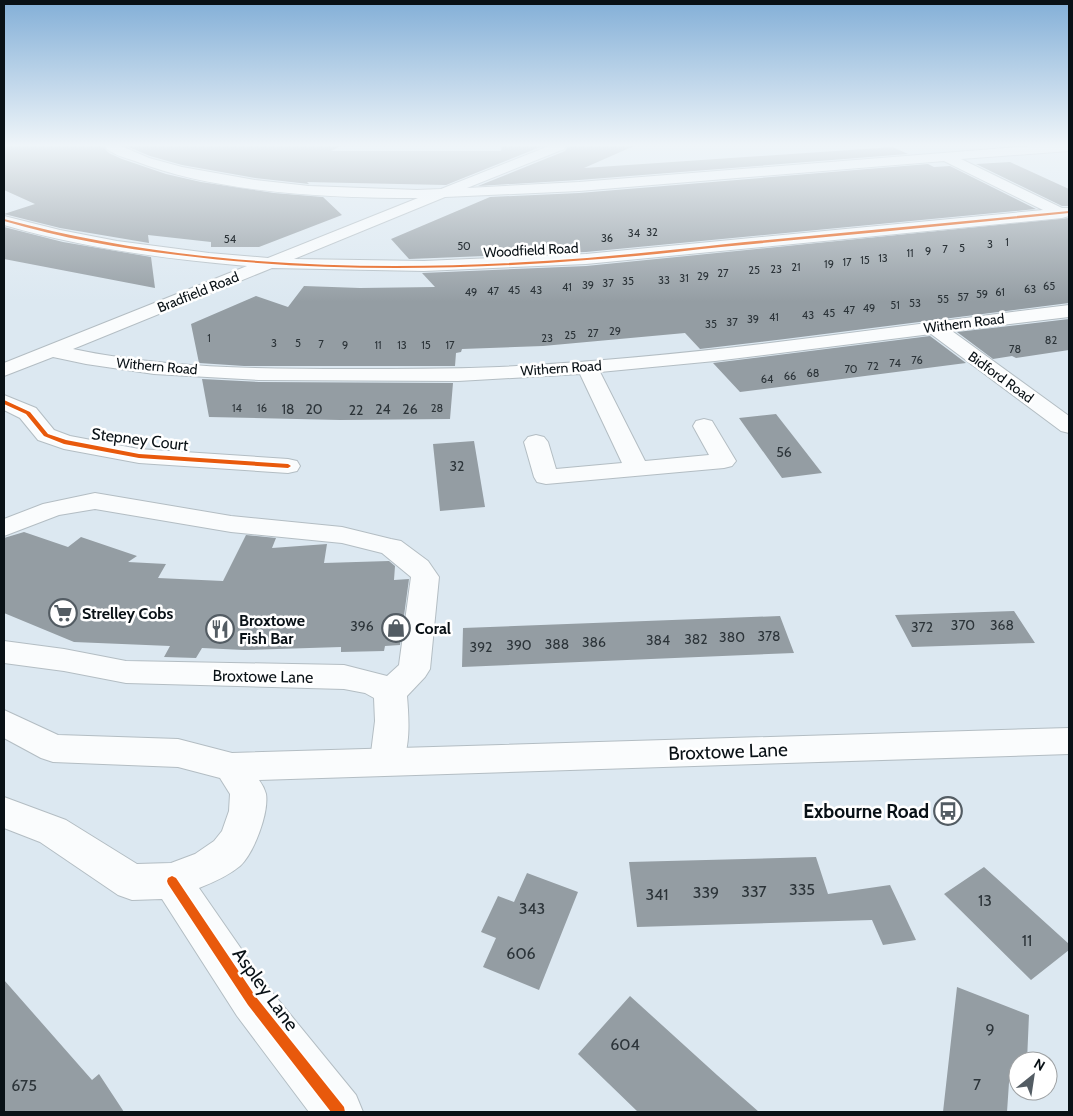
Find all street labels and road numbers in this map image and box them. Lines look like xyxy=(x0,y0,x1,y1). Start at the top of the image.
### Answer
street label: Woodfield Road xyxy=(483,239,579,261)
street label: Bradfield Road xyxy=(155,267,241,317)
street label: Withern Road xyxy=(923,309,1005,337)
street label: Bidford Road xyxy=(965,347,1037,407)
street label: Withern Road xyxy=(116,353,198,379)
street label: Withern Road xyxy=(520,356,602,380)
street label: Stepney Court xyxy=(90,424,190,455)
street label: Broxtowe Lane xyxy=(213,666,313,687)
street label: Broxtowe Lane xyxy=(668,738,788,765)
street label: Aspley Lane xyxy=(228,943,304,1036)

